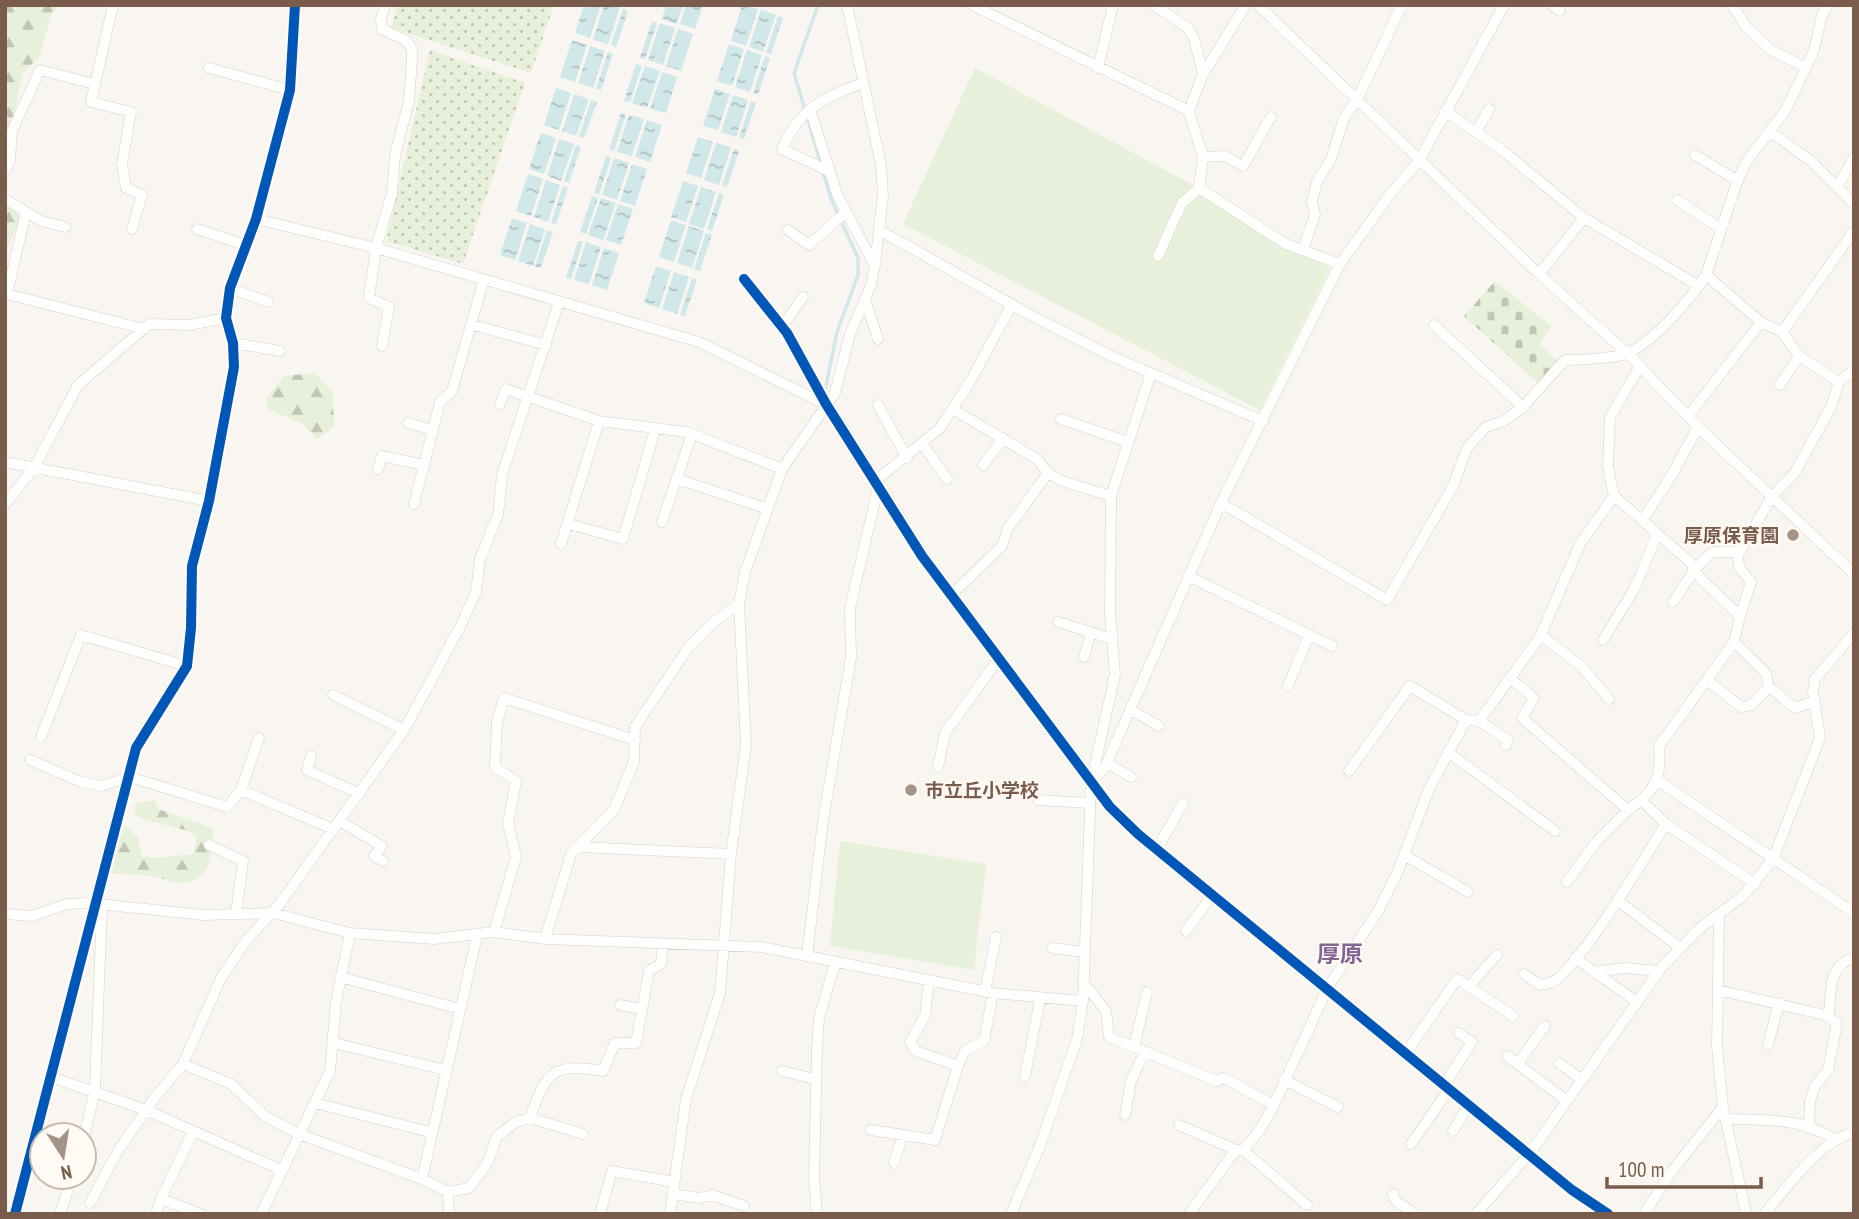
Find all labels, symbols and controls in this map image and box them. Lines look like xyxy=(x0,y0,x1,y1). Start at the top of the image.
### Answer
place label: 厚原保育園 xyxy=(1684,523,1779,547)
marker: 厚原保育園 xyxy=(1785,527,1801,543)
place label: 市立丘小学校 xyxy=(925,778,1039,802)
marker: 市立丘小学校 xyxy=(903,782,919,798)
district label: 厚原 xyxy=(1317,939,1363,968)
north arrow xyxy=(28,1121,98,1191)
scale bar xyxy=(1607,1146,1761,1190)
text: 100 m xyxy=(1618,1156,1664,1183)
text: N xyxy=(59,1160,74,1185)

